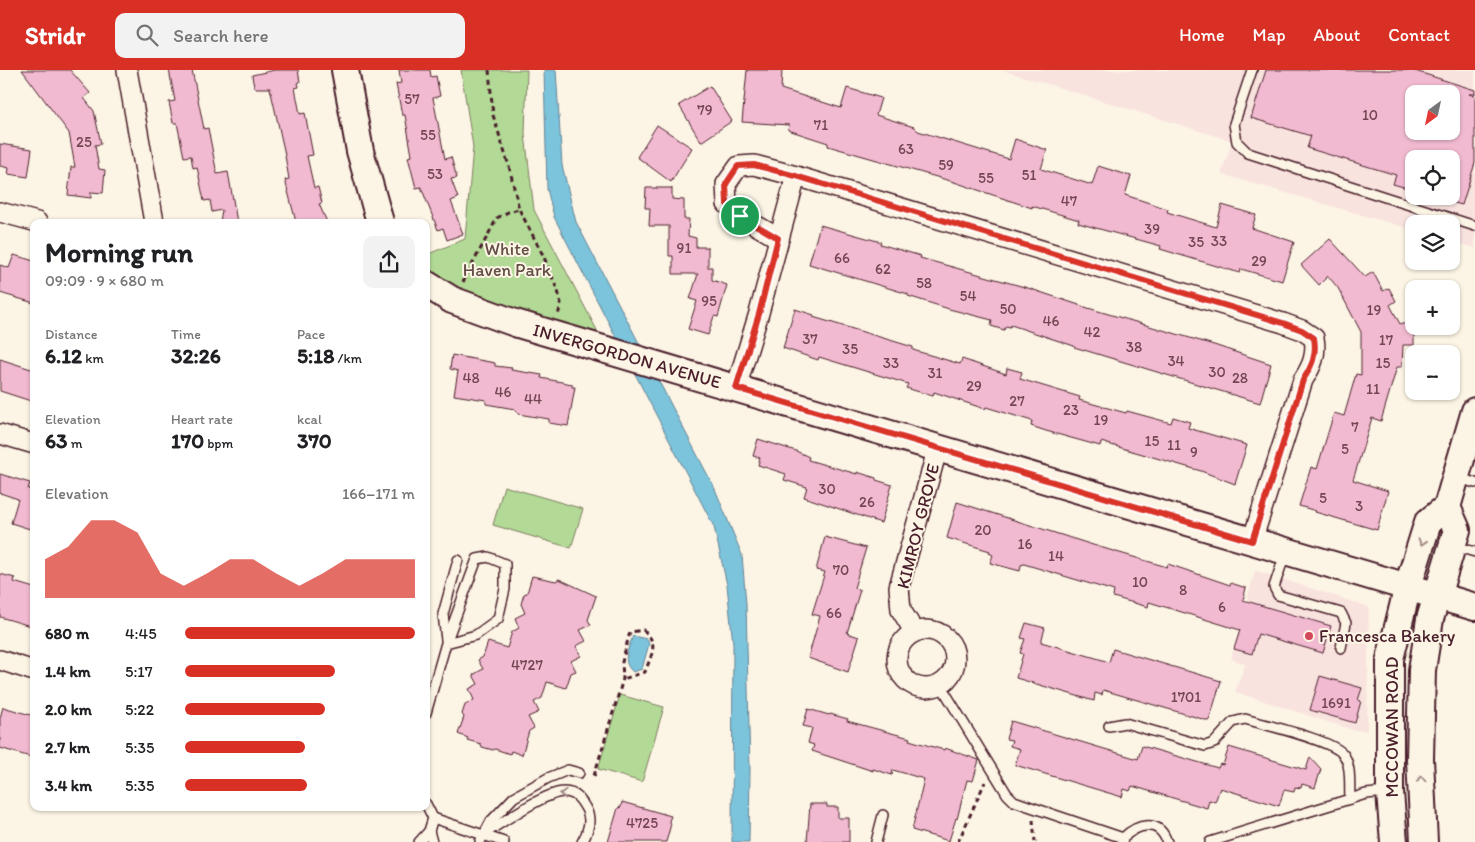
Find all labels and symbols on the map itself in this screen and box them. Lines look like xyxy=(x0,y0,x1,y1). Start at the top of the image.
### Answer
north arrow xyxy=(1405,85,1460,140)
house number: 57 xyxy=(404,90,420,108)
house number: 79 xyxy=(697,101,713,119)
house number: 10 xyxy=(1362,106,1378,124)
house number: 71 xyxy=(814,116,828,134)
house number: 55 xyxy=(420,126,436,144)
house number: 25 xyxy=(76,133,92,151)
house number: 63 xyxy=(898,140,914,158)
house number: 59 xyxy=(938,156,954,174)
house number: 53 xyxy=(427,165,443,183)
house number: 51 xyxy=(1022,166,1036,184)
house number: 55 xyxy=(978,169,994,187)
house number: 47 xyxy=(1061,192,1078,210)
pin xyxy=(719,195,761,237)
house number: 39 xyxy=(1144,220,1160,238)
house number: 33 xyxy=(1211,232,1227,250)
house number: 35 xyxy=(1188,233,1204,251)
park label: White Haven Park xyxy=(463,238,552,281)
house number: 91 xyxy=(677,239,691,257)
house number: 66 xyxy=(834,249,850,267)
house number: 29 xyxy=(1251,252,1267,270)
house number: 62 xyxy=(875,260,891,278)
house number: 58 xyxy=(916,274,932,292)
house number: 54 xyxy=(960,287,976,305)
house number: 95 xyxy=(701,292,717,310)
house number: 50 xyxy=(999,300,1017,318)
house number: 19 xyxy=(1367,301,1382,319)
house number: 46 xyxy=(1043,312,1060,330)
street label: INVERGORDON AVENUE xyxy=(530,319,724,393)
house number: 42 xyxy=(1084,323,1101,341)
house number: 37 xyxy=(802,330,818,348)
house number: 17 xyxy=(1379,331,1394,349)
house number: 38 xyxy=(1126,338,1142,356)
house number: 35 xyxy=(842,340,858,358)
house number: 34 xyxy=(1167,352,1185,370)
house number: 33 xyxy=(883,354,899,372)
house number: 15 xyxy=(1376,354,1391,372)
house number: 30 xyxy=(1208,363,1226,381)
house number: 31 xyxy=(927,364,943,382)
house number: 48 xyxy=(462,369,480,387)
house number: 28 xyxy=(1232,369,1248,387)
house number: 29 xyxy=(966,377,982,395)
house number: 11 xyxy=(1366,380,1380,398)
house number: 46 xyxy=(495,383,512,401)
house number: 44 xyxy=(524,390,542,408)
house number: 27 xyxy=(1009,392,1025,410)
house number: 23 xyxy=(1063,401,1079,419)
house number: 19 xyxy=(1094,411,1109,429)
house number: 7 xyxy=(1351,418,1359,436)
house number: 15 xyxy=(1145,432,1160,450)
house number: 11 xyxy=(1167,436,1181,454)
house number: 5 xyxy=(1341,440,1349,458)
house number: 9 xyxy=(1190,443,1198,461)
street label: KIMROY GROVE xyxy=(892,461,944,591)
house number: 30 xyxy=(818,480,836,498)
house number: 5 xyxy=(1319,489,1327,507)
house number: 26 xyxy=(859,493,875,511)
house number: 3 xyxy=(1355,497,1363,515)
house number: 20 xyxy=(974,521,992,539)
house number: 16 xyxy=(1018,535,1033,553)
one-way arrow xyxy=(1417,538,1427,546)
house number: 14 xyxy=(1048,547,1064,565)
house number: 70 xyxy=(833,561,849,579)
house number: 10 xyxy=(1132,573,1148,591)
house number: 8 xyxy=(1179,581,1187,599)
house number: 6 xyxy=(1218,598,1226,616)
house number: 66 xyxy=(826,604,842,622)
place label: Francesca Bakery xyxy=(1319,625,1456,647)
marker: Francesca Bakery xyxy=(1303,630,1315,642)
house number: 4727 xyxy=(511,656,543,674)
street label: MCCOWAN ROAD xyxy=(1381,657,1403,797)
house number: 1701 xyxy=(1171,688,1201,706)
house number: 1691 xyxy=(1321,694,1351,712)
one-way arrow xyxy=(1415,775,1426,783)
one-way arrow xyxy=(559,788,567,799)
house number: 4725 xyxy=(626,814,658,832)

